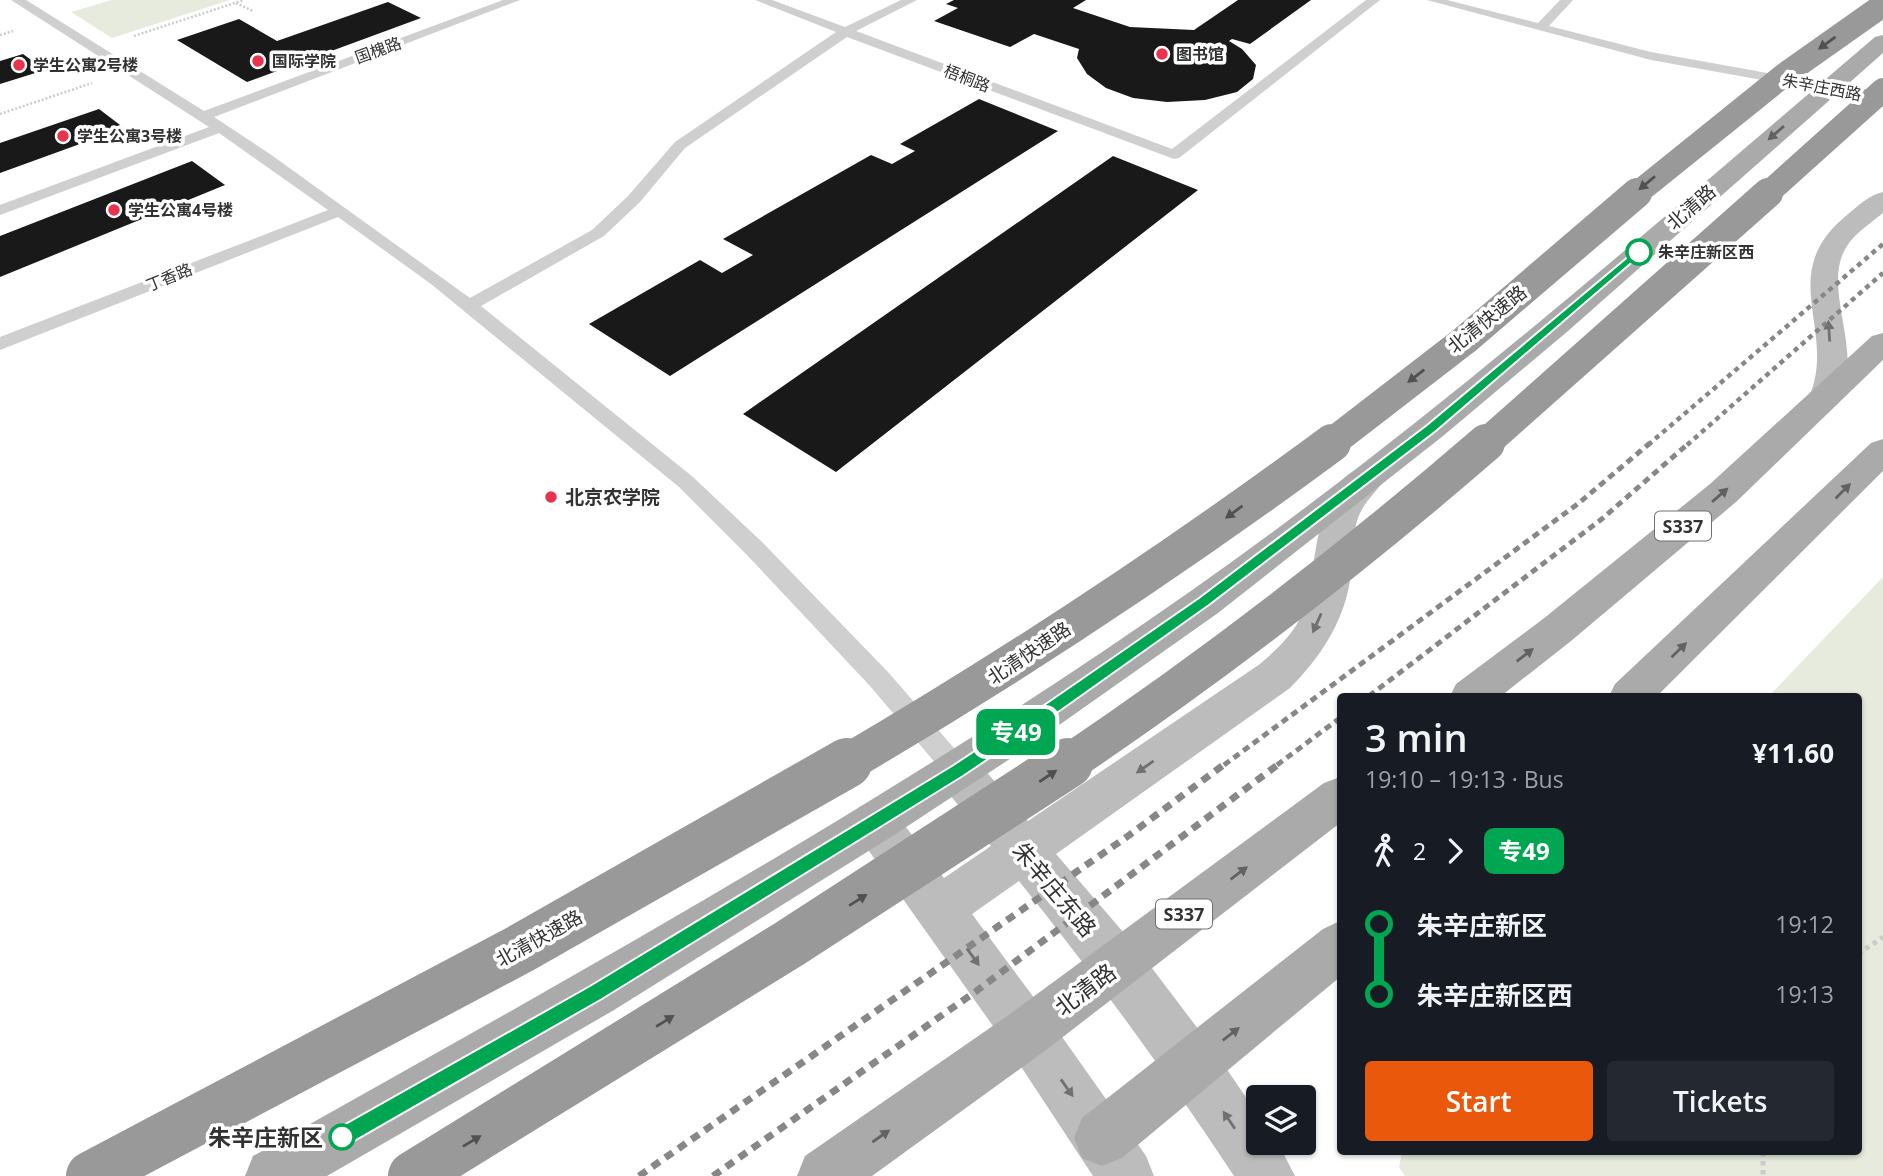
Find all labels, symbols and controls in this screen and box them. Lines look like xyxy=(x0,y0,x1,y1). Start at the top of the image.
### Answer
street label: 国槐路 xyxy=(352,31,404,69)
one-way arrow xyxy=(1818,36,1836,50)
place label: 图书馆 xyxy=(1176,43,1224,65)
marker: 图书馆 xyxy=(1154,46,1170,62)
place label: 国际学院 xyxy=(272,50,336,72)
marker: 国际学院 xyxy=(250,53,266,69)
place label: 学生公寓2号楼 xyxy=(33,54,138,76)
marker: 学生公寓2号楼 xyxy=(11,57,27,73)
street label: 梧桐路 xyxy=(941,59,993,97)
street label: 朱辛庄西路 xyxy=(1781,69,1863,105)
place label: 学生公寓3号楼 xyxy=(77,125,182,147)
one-way arrow xyxy=(1768,125,1785,140)
marker: 学生公寓3号楼 xyxy=(55,128,71,144)
one-way arrow xyxy=(1639,175,1656,190)
street label: 北清路 xyxy=(1661,178,1721,236)
place label: 学生公寓4号楼 xyxy=(128,199,233,221)
marker: 学生公寓4号楼 xyxy=(106,202,122,218)
marker: 朱辛庄新区西 xyxy=(1626,239,1652,265)
place label: 朱辛庄新区西 xyxy=(1658,241,1754,263)
street label: 丁香路 xyxy=(143,258,195,296)
street label: 北清快速路 xyxy=(1442,279,1532,359)
one-way arrow xyxy=(1823,320,1834,342)
one-way arrow xyxy=(1408,368,1426,383)
one-way arrow xyxy=(1834,483,1851,500)
place label: 北京农学院 xyxy=(565,484,660,510)
one-way arrow xyxy=(1711,487,1729,503)
marker: 北京农学院 xyxy=(543,489,559,505)
one-way arrow xyxy=(1226,505,1244,520)
road number: S337 xyxy=(1655,512,1711,540)
one-way arrow xyxy=(1311,613,1323,633)
street label: 北清快速路 xyxy=(982,616,1076,690)
one-way arrow xyxy=(1670,642,1687,658)
one-way arrow xyxy=(1516,648,1534,662)
line badge: 专49 xyxy=(976,709,1056,755)
text: 3 min xyxy=(1365,711,1468,763)
text: 专49 xyxy=(990,715,1042,748)
text: ¥11.60 xyxy=(1752,735,1834,771)
one-way arrow xyxy=(1136,760,1154,774)
text: 19:10 – 19:13 · Bus xyxy=(1365,763,1564,795)
one-way arrow xyxy=(1039,769,1057,783)
icon: walk xyxy=(1365,832,1403,870)
icon: forward xyxy=(1436,832,1474,870)
text: 专49 xyxy=(1498,834,1550,867)
street label: 朱辛庄东路 xyxy=(1006,835,1104,943)
text: 2 xyxy=(1413,835,1426,867)
one-way arrow xyxy=(1230,866,1248,880)
one-way arrow xyxy=(848,894,867,907)
road number: S337 xyxy=(1156,900,1212,929)
street label: 北清快速路 xyxy=(491,904,587,972)
text: 朱辛庄新区 xyxy=(1417,907,1547,943)
text: 19:12 xyxy=(1775,908,1834,940)
one-way arrow xyxy=(966,948,980,966)
street label: 北清路 xyxy=(1048,955,1122,1023)
text: 朱辛庄新区西 xyxy=(1417,977,1573,1013)
text: 19:13 xyxy=(1775,978,1834,1010)
one-way arrow xyxy=(656,1015,675,1028)
one-way arrow xyxy=(1222,1026,1240,1041)
button: Start xyxy=(1365,1061,1593,1141)
button: Tickets xyxy=(1607,1061,1834,1141)
one-way arrow xyxy=(1060,1079,1074,1097)
map controls xyxy=(1246,1085,1316,1155)
button: layers xyxy=(1246,1085,1316,1155)
one-way arrow xyxy=(1223,1110,1236,1129)
place label: 朱辛庄新区 xyxy=(208,1121,323,1153)
marker: 朱辛庄新区 xyxy=(329,1124,355,1150)
one-way arrow xyxy=(872,1130,890,1144)
one-way arrow xyxy=(462,1135,481,1147)

